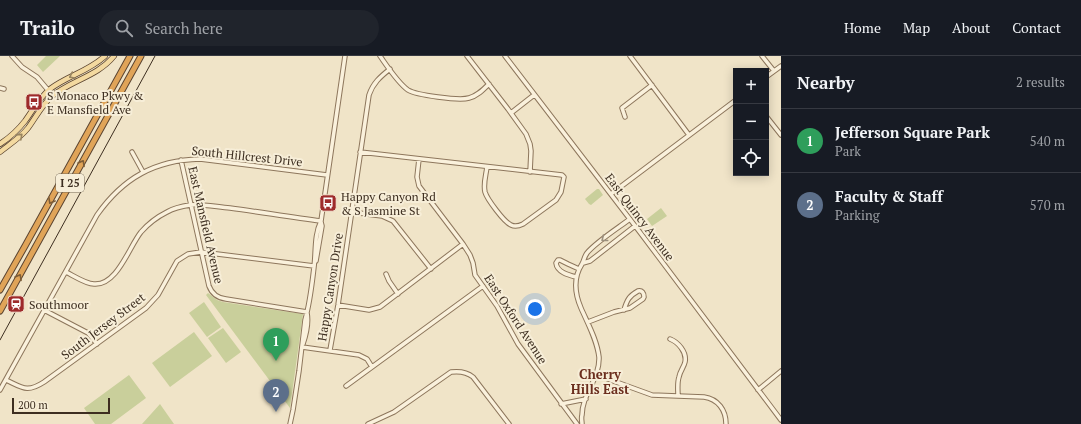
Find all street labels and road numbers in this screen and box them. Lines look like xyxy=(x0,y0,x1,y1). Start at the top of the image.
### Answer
street label: South Hillcrest Drive xyxy=(191,143,303,169)
street label: East Mansfield Avenue xyxy=(185,165,227,285)
street label: East Quincy Avenue xyxy=(602,170,678,264)
road number: I 25 xyxy=(56,174,84,192)
street label: Happy Canyon Drive xyxy=(314,232,346,342)
street label: East Oxford Avenue xyxy=(481,271,551,367)
street label: South Jersey Street xyxy=(58,289,148,362)

